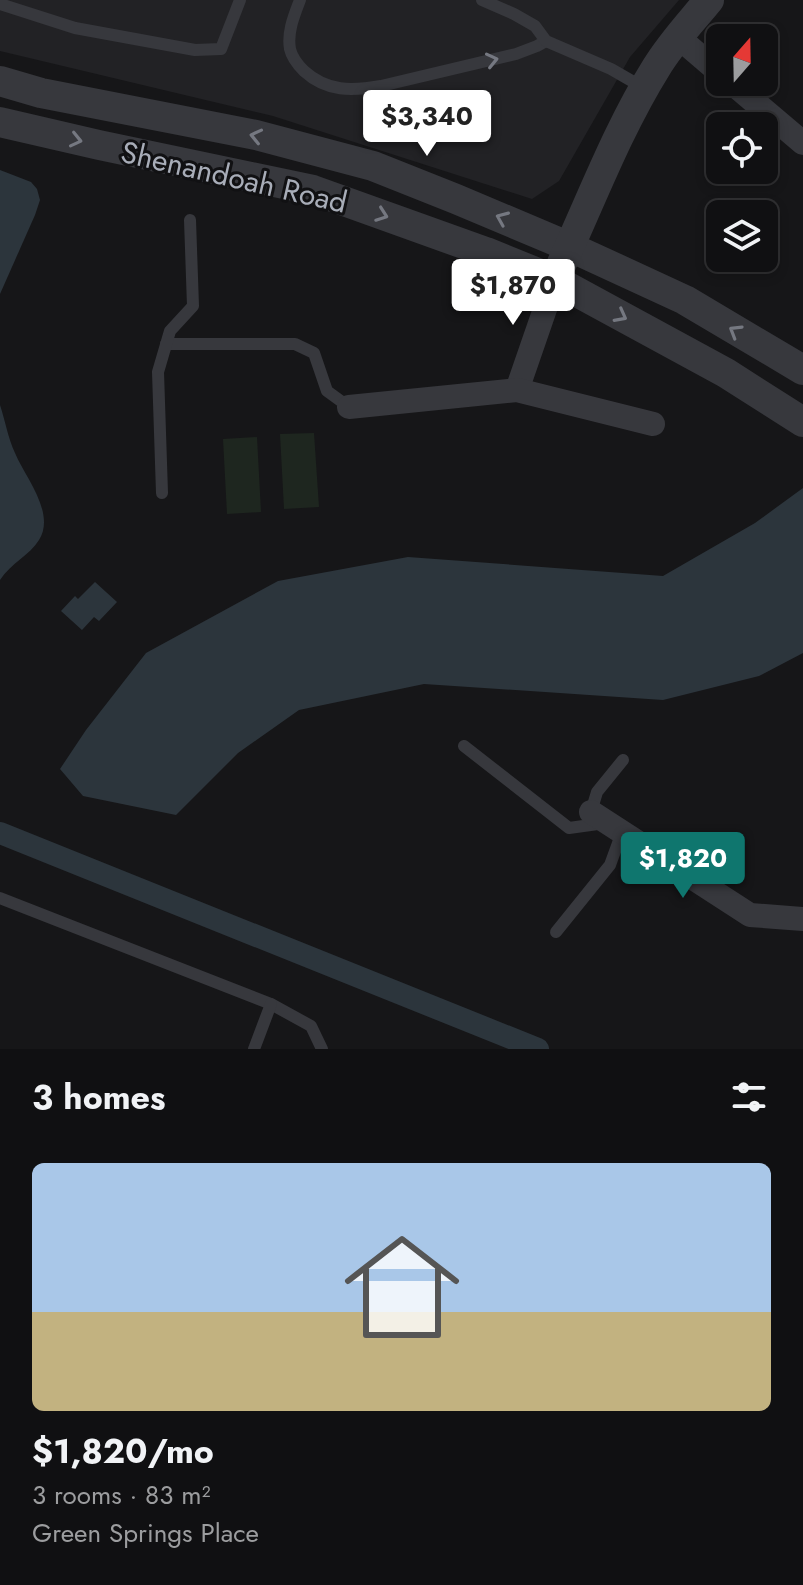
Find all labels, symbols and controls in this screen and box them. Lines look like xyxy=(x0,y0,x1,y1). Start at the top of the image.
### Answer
north arrow xyxy=(706,24,778,96)
map controls xyxy=(706,24,778,272)
one-way arrow xyxy=(485,52,499,69)
pin: $3,340 xyxy=(362,90,492,158)
text: $3,340 xyxy=(381,97,473,135)
button: locate xyxy=(706,112,778,184)
one-way arrow xyxy=(249,128,263,145)
street label: Shenandoah Road xyxy=(117,130,351,224)
one-way arrow xyxy=(68,131,82,148)
button: layers xyxy=(706,200,778,272)
one-way arrow xyxy=(374,205,388,222)
one-way arrow xyxy=(496,211,510,227)
pin: $1,870 xyxy=(448,259,578,327)
text: $1,870 xyxy=(470,266,556,304)
one-way arrow xyxy=(613,306,627,322)
one-way arrow xyxy=(729,325,744,340)
pin: $1,820 xyxy=(618,832,748,900)
text: $1,820 xyxy=(639,839,727,877)
text: 3 homes xyxy=(32,1073,166,1122)
icon: filters xyxy=(727,1075,771,1119)
icon: home xyxy=(330,1215,474,1359)
text: $1,820/mo xyxy=(32,1427,214,1476)
text: 3 rooms · 83 m² xyxy=(32,1476,211,1514)
text: Green Springs Place xyxy=(32,1514,259,1552)

